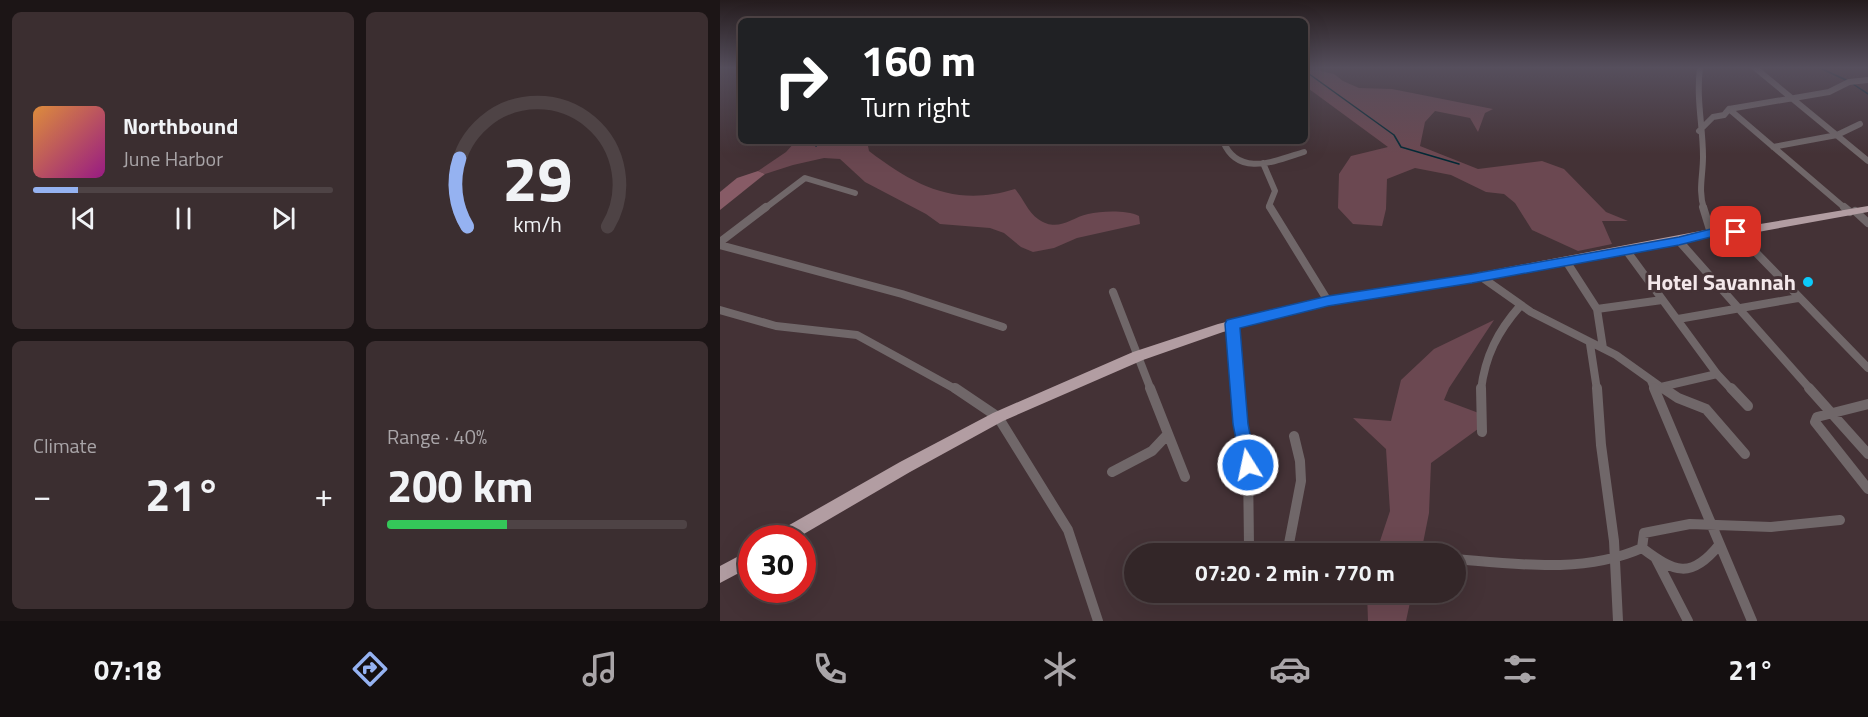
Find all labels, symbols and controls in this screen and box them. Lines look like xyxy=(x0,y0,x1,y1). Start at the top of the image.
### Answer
text: 160 m xyxy=(861,28,976,92)
icon: right xyxy=(762,42,840,120)
text: Turn right xyxy=(861,86,970,127)
text: Northbound xyxy=(123,109,238,143)
text: 29 xyxy=(502,131,572,226)
text: June Harbor xyxy=(123,143,223,174)
icon: previous xyxy=(67,202,100,235)
icon: pause xyxy=(167,202,200,235)
icon: next xyxy=(267,202,300,235)
pin xyxy=(1710,206,1761,257)
text: km/h xyxy=(513,209,561,241)
icon: arrive xyxy=(1719,215,1752,248)
place label: Hotel Savannah xyxy=(1647,265,1796,299)
marker: Hotel Savannah xyxy=(1801,275,1815,289)
text: Range · 40% xyxy=(387,421,487,452)
text: Climate xyxy=(33,430,97,461)
position arrow xyxy=(1216,433,1280,497)
text: 200 km xyxy=(387,451,533,519)
text: 21° xyxy=(145,460,221,528)
text: − xyxy=(33,470,51,520)
text: + xyxy=(315,470,333,520)
speed limit sign: 30 xyxy=(738,525,816,603)
text: 07:20 · 2 min · 770 m xyxy=(1195,556,1395,590)
icon: directions xyxy=(349,648,391,690)
icon: music xyxy=(579,648,621,690)
icon: phone xyxy=(809,648,851,690)
icon: climate xyxy=(1039,648,1081,690)
icon: car xyxy=(1269,648,1311,690)
icon: filters xyxy=(1499,648,1541,690)
text: 07:18 xyxy=(94,649,161,690)
text: 21° xyxy=(1729,649,1774,690)

